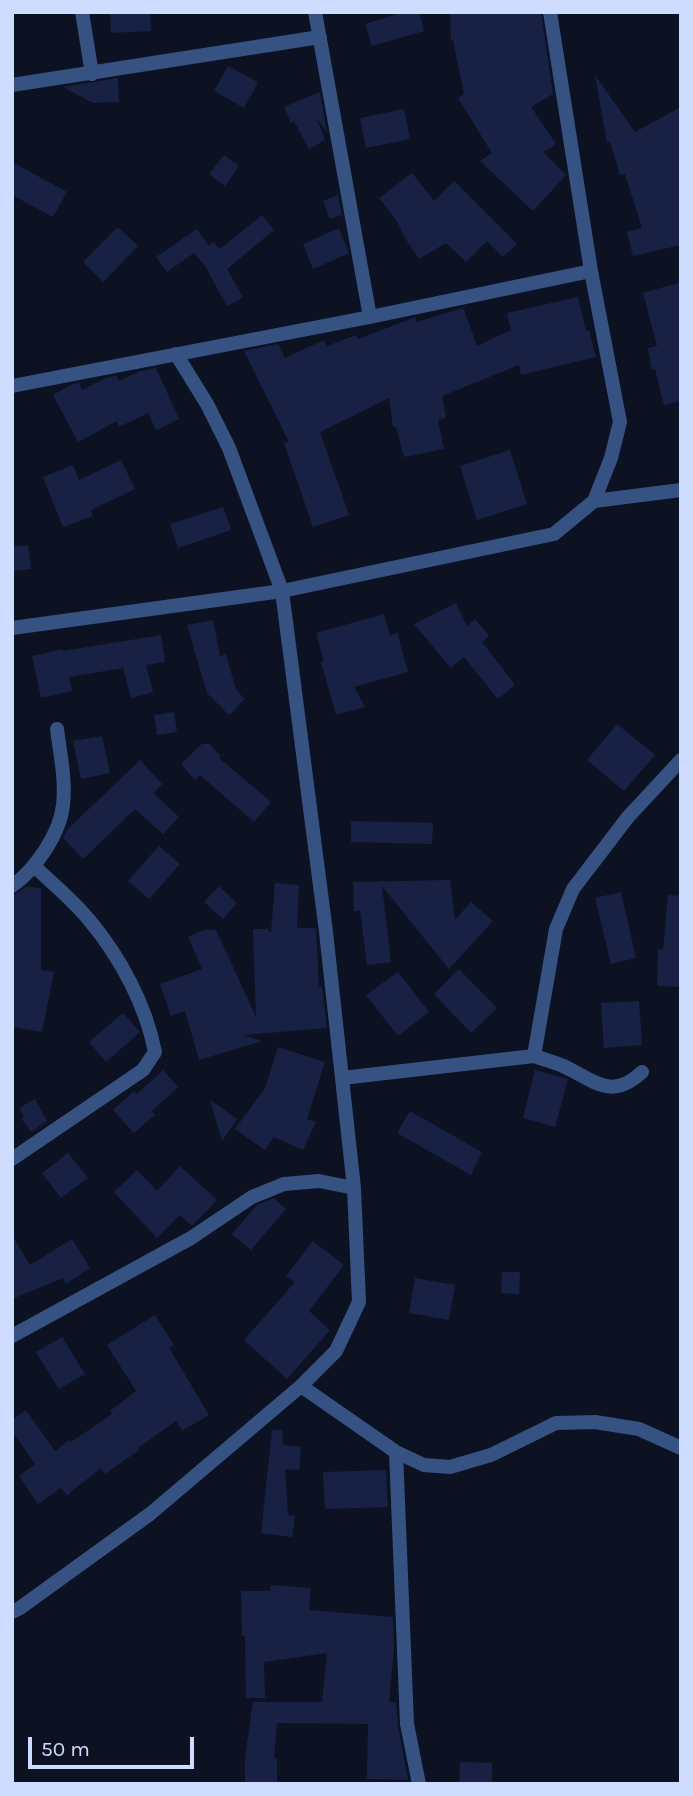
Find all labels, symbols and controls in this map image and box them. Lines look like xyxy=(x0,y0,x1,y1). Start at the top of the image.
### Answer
scale bar xyxy=(32,1722,198,1766)
text: 50 m xyxy=(41,1737,90,1761)

